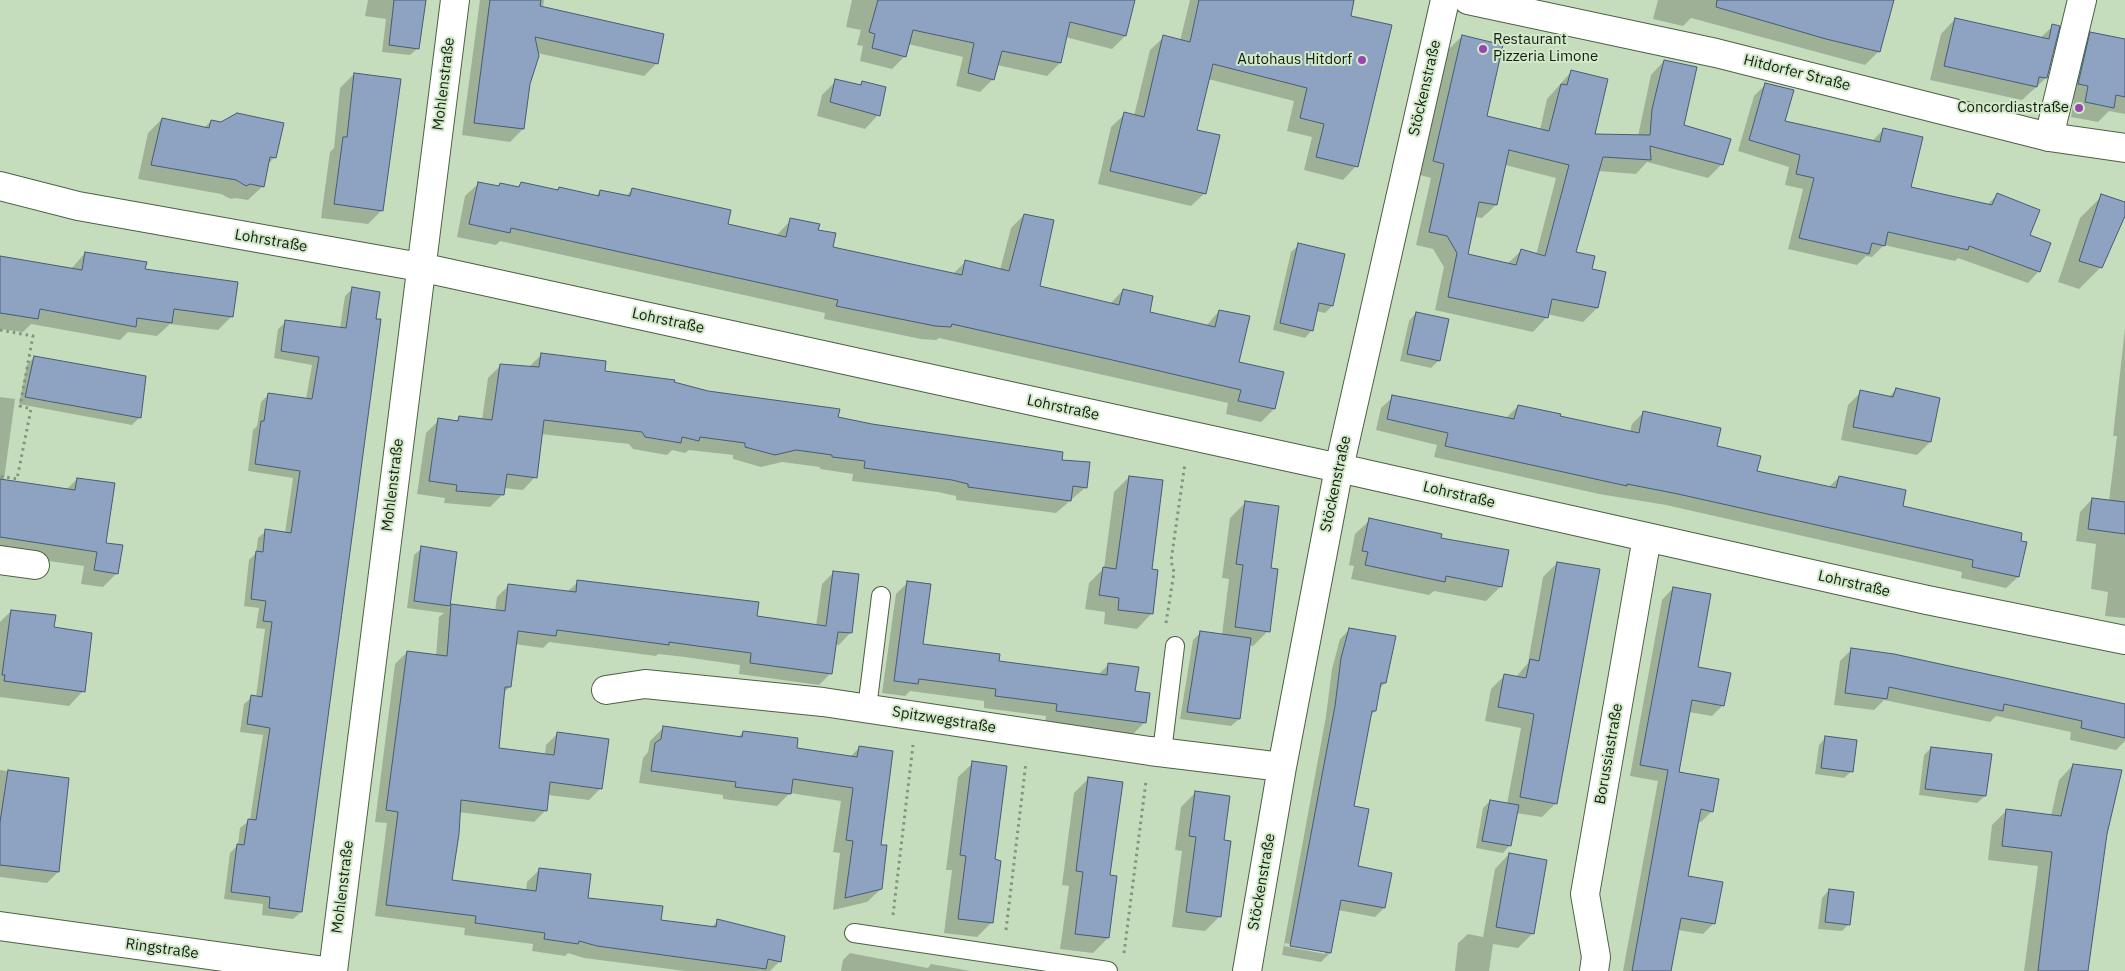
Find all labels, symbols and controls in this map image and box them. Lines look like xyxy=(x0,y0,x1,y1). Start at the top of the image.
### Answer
place label: Restaurant Pizzeria Limone xyxy=(1493,31,1598,66)
street label: Mohlenstraße xyxy=(429,36,459,132)
street label: Stöckenstraße xyxy=(1405,38,1445,138)
marker: Restaurant Pizzeria Limone xyxy=(1477,43,1489,55)
place label: Autohaus Hitdorf xyxy=(1237,51,1352,69)
street label: Hitdorfer Straße xyxy=(1742,51,1852,95)
marker: Autohaus Hitdorf xyxy=(1356,54,1368,66)
place label: Concordiastraße xyxy=(1957,99,2069,117)
marker: Concordiastraße xyxy=(2073,102,2085,114)
street label: Lohrstraße xyxy=(233,226,309,256)
street label: Lohrstraße xyxy=(630,305,706,337)
street label: Lohrstraße xyxy=(1025,392,1101,424)
street label: Stöckenstraße xyxy=(1317,434,1355,534)
street label: Mohlenstraße xyxy=(378,437,408,533)
street label: Lohrstraße xyxy=(1421,478,1497,512)
street label: Lohrstraße xyxy=(1816,567,1892,601)
street label: Borussiastraße xyxy=(1591,702,1627,806)
street label: Spitzwegstraße xyxy=(891,703,997,737)
street label: Stöckenstraße xyxy=(1245,832,1279,932)
street label: Mohlenstraße xyxy=(328,839,358,935)
street label: Ringstraße xyxy=(124,935,200,963)

